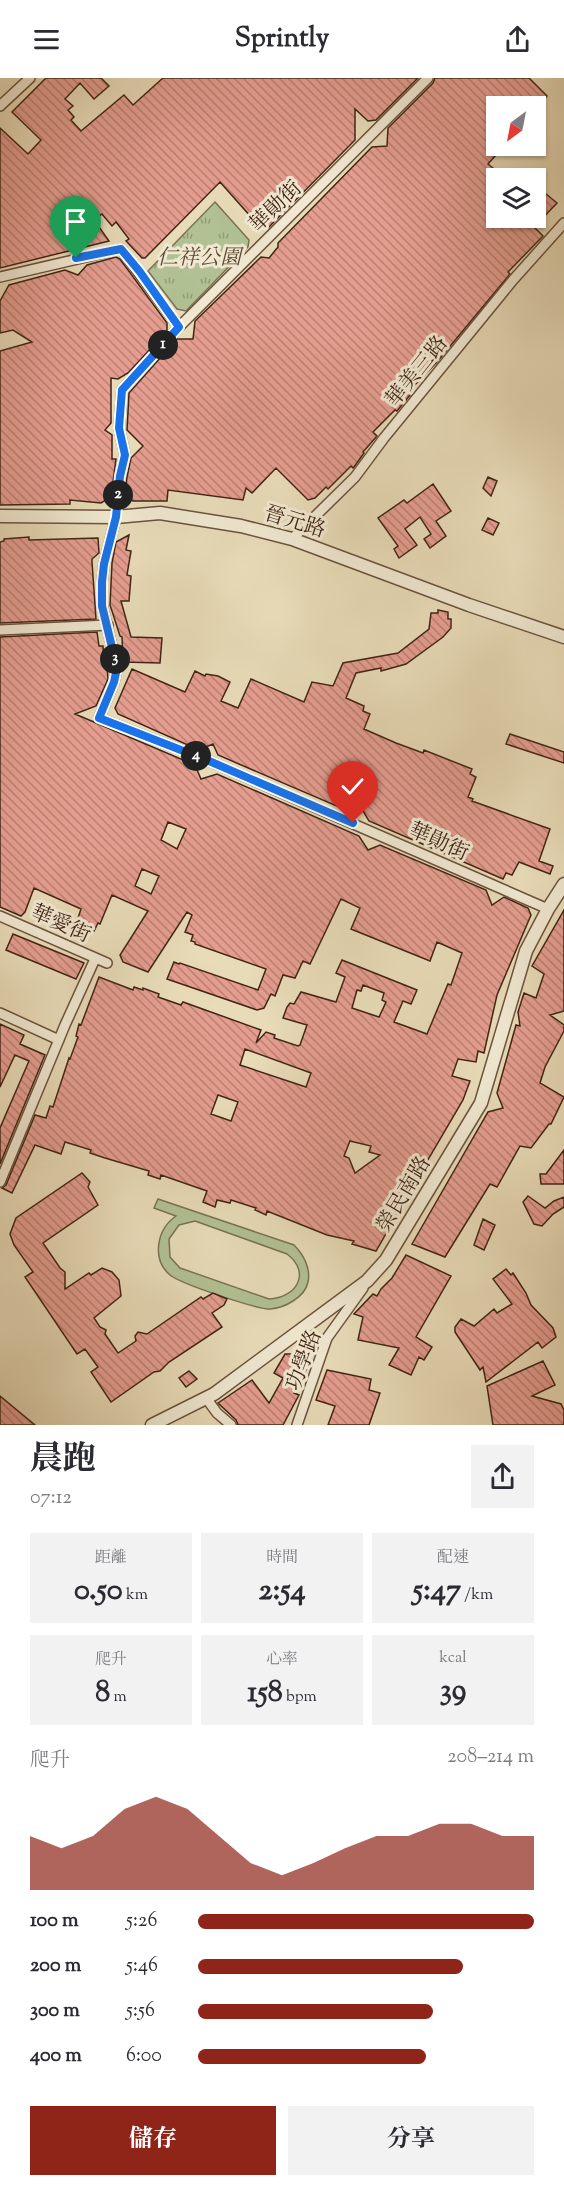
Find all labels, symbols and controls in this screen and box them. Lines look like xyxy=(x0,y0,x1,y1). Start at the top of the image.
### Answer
text: Sprintly xyxy=(235,20,329,59)
icon: menu xyxy=(30,23,63,56)
icon: share xyxy=(501,23,534,56)
north arrow xyxy=(486,96,546,156)
map controls xyxy=(486,96,546,228)
button: layers xyxy=(486,168,546,228)
street label: 華勛街 xyxy=(243,175,309,240)
pin xyxy=(50,196,101,258)
icon: arrive xyxy=(59,205,92,238)
park label: 仁祥公園 xyxy=(157,244,244,274)
pin: 1 xyxy=(148,330,178,360)
street label: 華美三路 xyxy=(379,330,456,414)
text: 1 xyxy=(160,333,166,356)
pin: 2 xyxy=(103,480,133,510)
text: 2 xyxy=(114,483,122,506)
street label: 晉元路 xyxy=(260,499,329,546)
pin: 3 xyxy=(100,644,130,674)
text: 3 xyxy=(112,647,118,670)
pin: 4 xyxy=(181,741,211,771)
text: 4 xyxy=(192,744,200,767)
pin xyxy=(327,761,378,823)
icon: check xyxy=(336,770,369,803)
street label: 華勛街 xyxy=(403,816,473,869)
street label: 華愛街 xyxy=(25,898,95,951)
street label: 榮民南路 xyxy=(370,1151,439,1239)
street label: 功學路 xyxy=(280,1326,330,1396)
text: 晨跑 xyxy=(30,1437,96,1485)
button: share xyxy=(471,1445,534,1508)
text: 07:12 xyxy=(30,1484,72,1513)
text: 距離 xyxy=(95,1547,127,1570)
text: 時間 xyxy=(266,1547,298,1570)
text: 配速 xyxy=(437,1547,469,1570)
text: 0.50 xyxy=(74,1570,123,1613)
text: 2:54 xyxy=(258,1570,306,1613)
text: 5:47 xyxy=(413,1570,461,1613)
text: km xyxy=(123,1584,148,1607)
text: /km xyxy=(461,1584,493,1607)
text: kcal xyxy=(439,1647,467,1670)
text: 爬升 xyxy=(95,1649,127,1672)
text: 心率 xyxy=(266,1649,298,1672)
text: 39 xyxy=(440,1670,466,1713)
text: 8 xyxy=(95,1672,110,1715)
text: 158 xyxy=(247,1672,283,1715)
text: m xyxy=(110,1686,127,1709)
text: bpm xyxy=(283,1686,317,1709)
text: 208–214 m xyxy=(447,1743,534,1772)
text: 爬升 xyxy=(30,1747,70,1776)
text: 100 m xyxy=(30,1907,79,1936)
text: 5:26 xyxy=(126,1907,157,1936)
text: 200 m xyxy=(30,1952,81,1981)
text: 5:46 xyxy=(126,1952,158,1981)
text: 300 m xyxy=(30,1997,80,2026)
text: 5:56 xyxy=(126,1997,155,2026)
text: 400 m xyxy=(30,2042,82,2071)
text: 6:00 xyxy=(126,2042,162,2071)
button: 儲存 xyxy=(30,2106,276,2175)
button: 分享 xyxy=(288,2106,534,2175)

